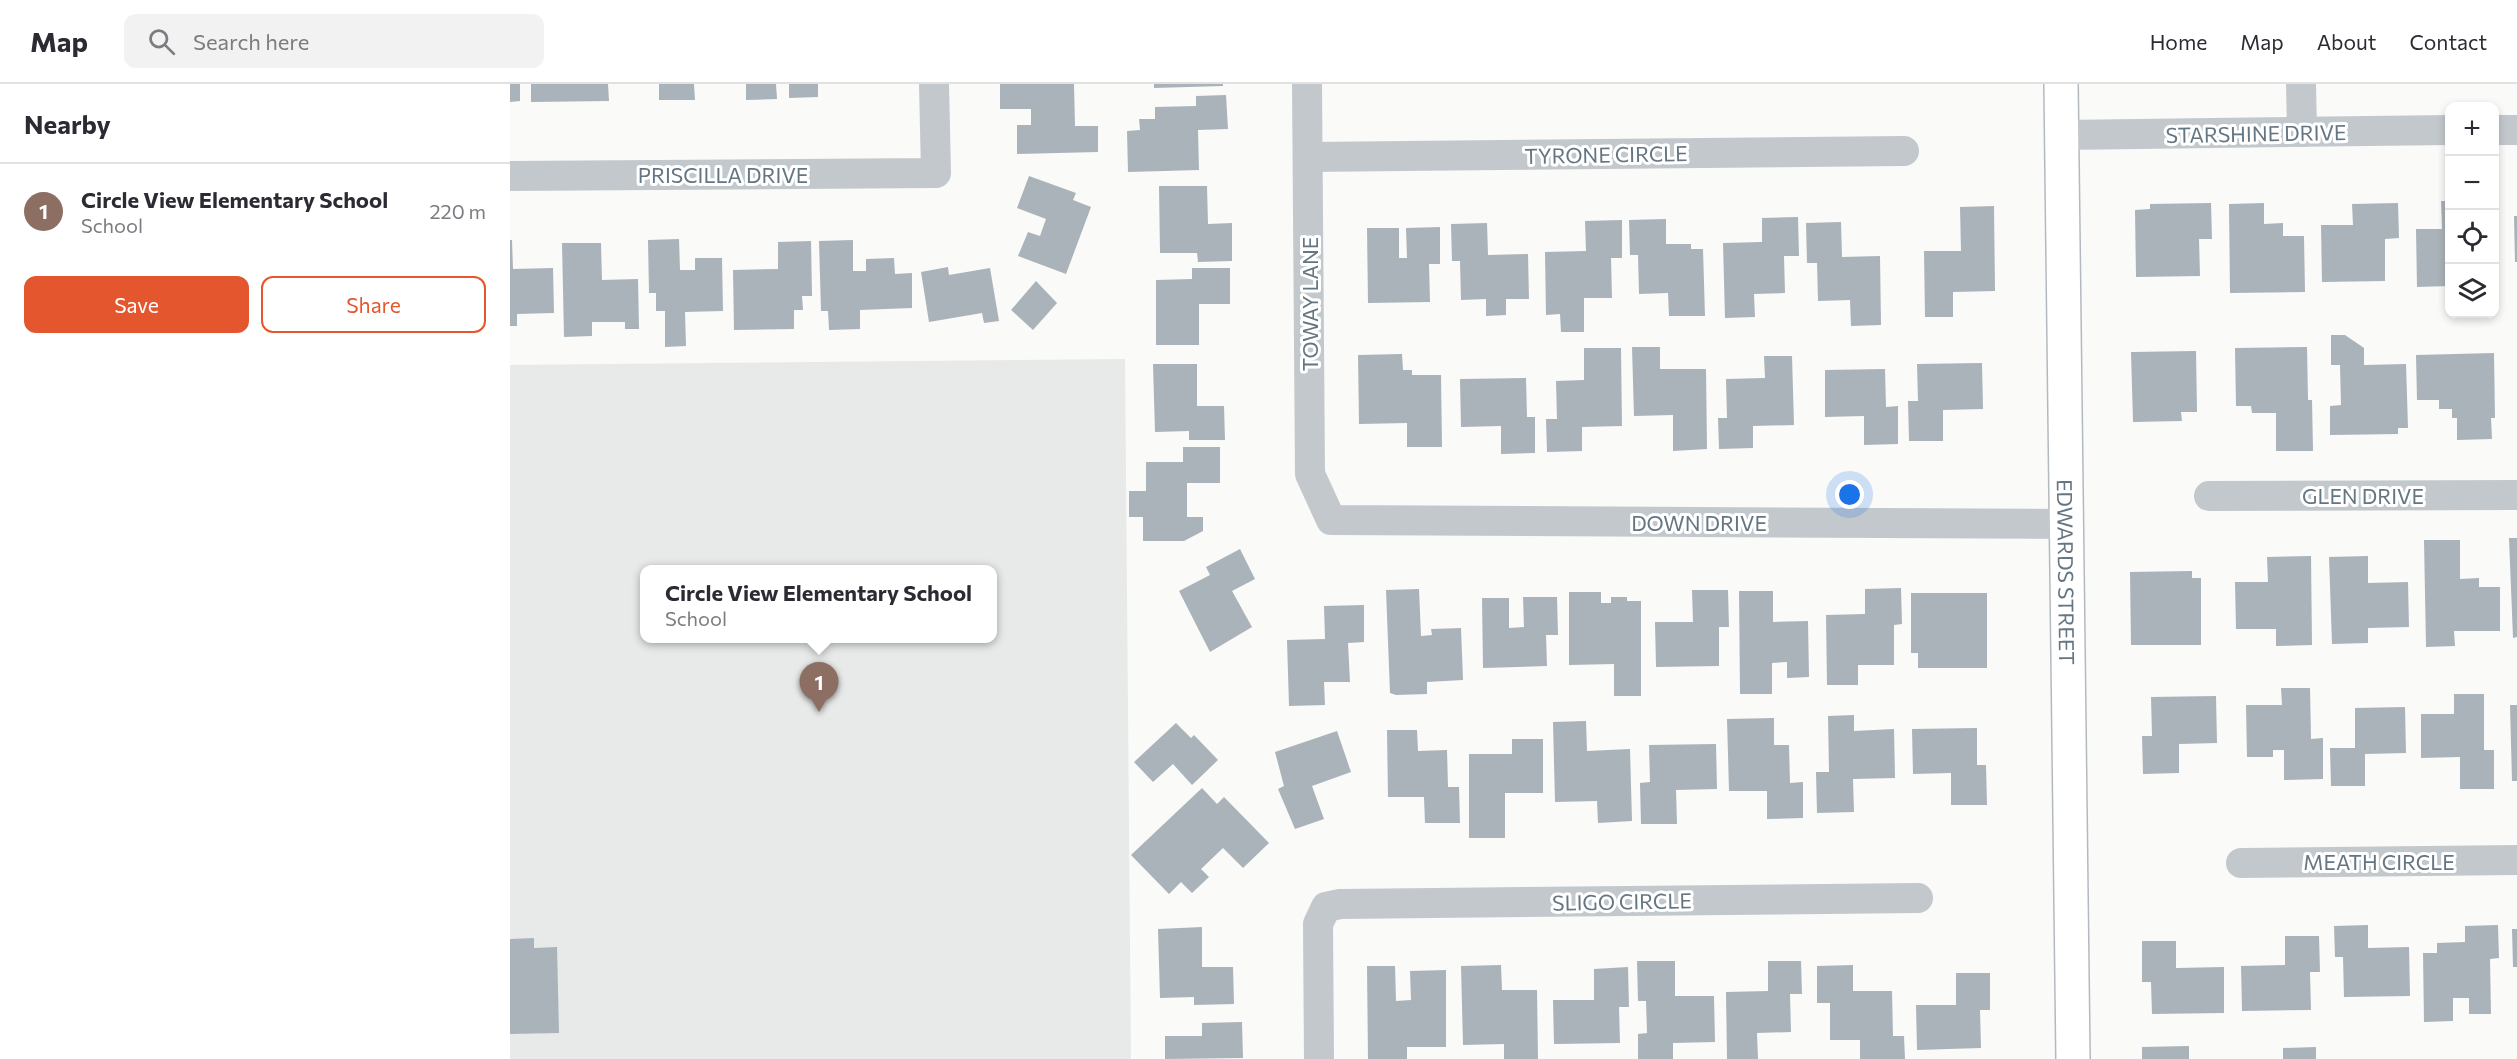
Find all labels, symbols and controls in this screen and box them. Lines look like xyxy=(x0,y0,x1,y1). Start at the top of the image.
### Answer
search box xyxy=(124,14,544,68)
text: Map xyxy=(30,24,88,58)
icon: search xyxy=(145,25,178,58)
text: Search here xyxy=(193,28,309,55)
text: Home xyxy=(2150,29,2207,54)
text: Map xyxy=(2240,29,2284,54)
text: About xyxy=(2317,29,2376,54)
text: Contact xyxy=(2409,29,2487,54)
map controls xyxy=(2445,102,2499,318)
button: + xyxy=(2445,102,2499,156)
text: Nearby xyxy=(24,108,111,139)
street label: STARSHINE DRIVE xyxy=(2165,119,2347,147)
street label: TYRONE CIRCLE xyxy=(1524,140,1688,168)
button: − xyxy=(2445,156,2499,210)
street label: PRISCILLA DRIVE xyxy=(638,162,808,187)
text: Circle View Elementary School xyxy=(81,186,388,213)
text: 1 xyxy=(39,199,48,223)
text: 220 m xyxy=(430,199,486,223)
button: locate xyxy=(2445,210,2499,264)
text: School xyxy=(81,213,143,237)
street label: TOWAY LANE xyxy=(1297,237,1322,371)
button: layers xyxy=(2445,264,2499,318)
button: Save xyxy=(24,276,249,333)
button: Share xyxy=(261,276,486,333)
street label: EDWARDS STREET xyxy=(2053,479,2081,665)
your location xyxy=(1835,480,1864,509)
street label: GLEN DRIVE xyxy=(2302,483,2424,508)
street label: DOWN DRIVE xyxy=(1631,510,1767,535)
popup xyxy=(640,565,997,643)
text: Circle View Elementary School xyxy=(665,579,972,606)
text: School xyxy=(665,606,727,630)
pin: 1 xyxy=(800,662,838,712)
street label: MEATH CIRCLE xyxy=(2303,849,2455,874)
street label: SLIGO CIRCLE xyxy=(1552,887,1692,915)

